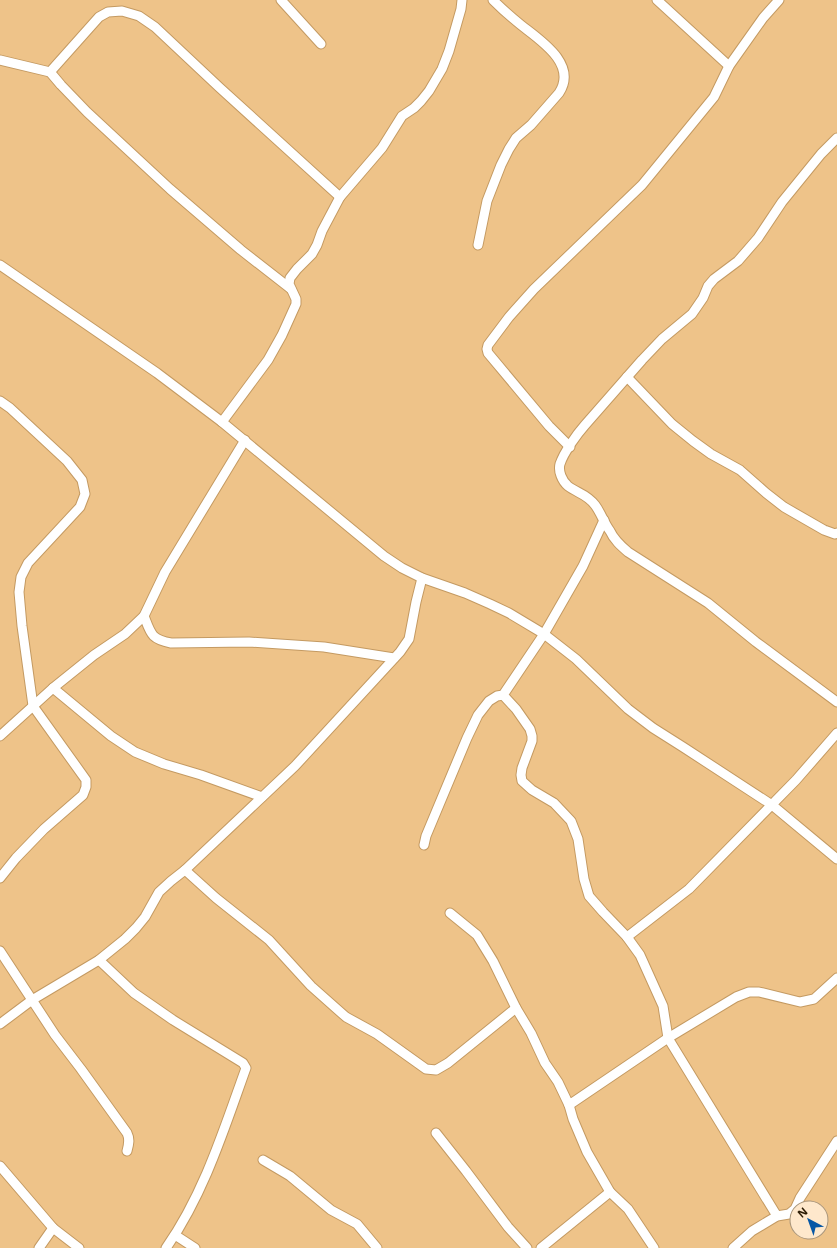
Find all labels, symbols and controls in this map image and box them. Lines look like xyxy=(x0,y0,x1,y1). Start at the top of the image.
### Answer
north arrow xyxy=(789,1200,829,1240)
text: N xyxy=(794,1203,810,1221)

